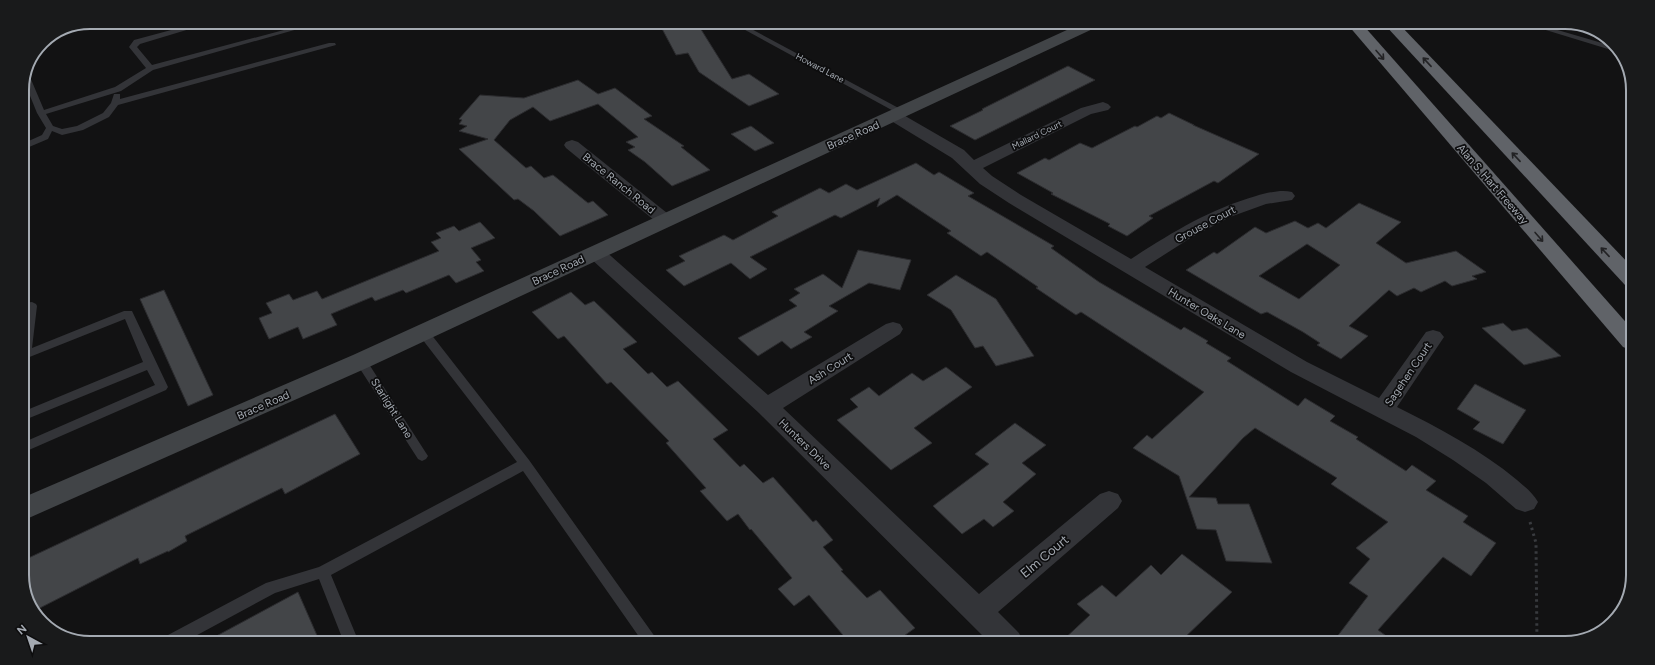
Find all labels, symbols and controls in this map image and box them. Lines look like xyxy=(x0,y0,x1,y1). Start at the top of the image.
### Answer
one-way arrow xyxy=(1376,49,1385,60)
street label: Howard Lane xyxy=(794,50,846,85)
one-way arrow xyxy=(1422,57,1431,67)
street label: Mallard Court xyxy=(1010,117,1064,151)
street label: Brace Road xyxy=(825,118,881,153)
street label: Alan S. Hart Freeway xyxy=(1454,142,1531,227)
street label: Brace Ranch Road xyxy=(580,150,658,217)
one-way arrow xyxy=(1511,152,1521,162)
street label: Grouse Court xyxy=(1173,203,1238,246)
one-way arrow xyxy=(1535,232,1544,242)
one-way arrow xyxy=(1601,247,1610,257)
street label: Brace Road xyxy=(530,253,586,288)
street label: Hunter Oaks Lane xyxy=(1166,285,1248,342)
street label: Sagehen Court xyxy=(1382,340,1435,409)
street label: Ash Court xyxy=(806,350,855,387)
street label: Starlight Lane xyxy=(368,376,415,441)
street label: Brace Road xyxy=(235,388,291,423)
street label: Hunters Drive xyxy=(776,416,834,473)
street label: Elm Court xyxy=(1017,532,1072,581)
north arrow xyxy=(8,617,48,657)
text: N xyxy=(14,622,29,637)

